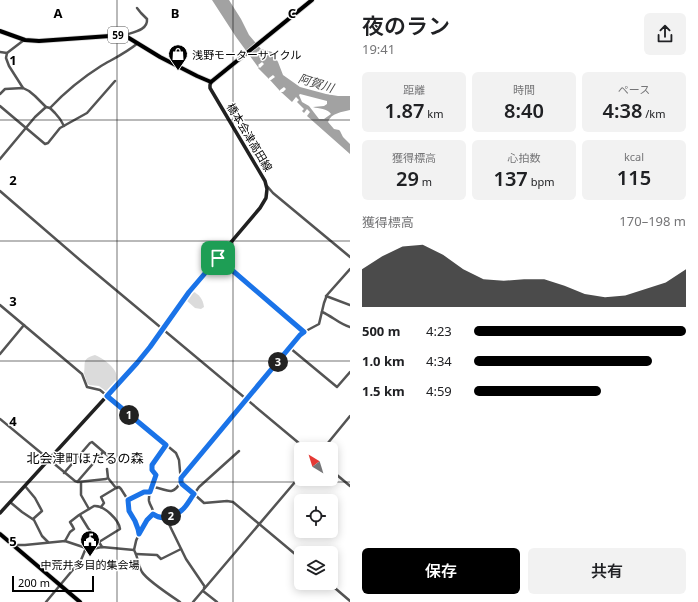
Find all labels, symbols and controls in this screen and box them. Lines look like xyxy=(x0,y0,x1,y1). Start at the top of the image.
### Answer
text: A xyxy=(54,4,63,22)
text: B xyxy=(171,4,179,22)
text: C xyxy=(288,4,296,22)
text: 夜のラン xyxy=(362,10,450,40)
button: share xyxy=(644,13,686,55)
road number: 59 xyxy=(108,27,128,43)
text: 19:41 xyxy=(362,40,395,58)
shop icon: 浅野モーターサイクル xyxy=(167,43,189,71)
place label: 浅野モーターサイクル xyxy=(192,47,301,62)
text: 1 xyxy=(9,51,17,69)
water label: 阿賀川 xyxy=(296,70,338,97)
text: 距離 xyxy=(403,82,425,97)
text: 時間 xyxy=(513,82,535,97)
text: ペース xyxy=(618,82,650,97)
text: 1.87 xyxy=(385,97,424,124)
text: 8:40 xyxy=(504,97,544,124)
text: 4:38 xyxy=(603,97,642,124)
street label: 橋本会津高田線 xyxy=(224,100,276,174)
text: km xyxy=(424,106,443,121)
text: /km xyxy=(642,106,665,121)
text: kcal xyxy=(624,149,644,164)
text: 獲得標高 xyxy=(392,150,436,165)
text: 心拍数 xyxy=(508,150,541,165)
text: 115 xyxy=(617,164,651,191)
text: 29 xyxy=(396,165,419,192)
text: 137 xyxy=(493,165,528,192)
text: 2 xyxy=(9,171,17,189)
text: m xyxy=(419,174,432,189)
text: bpm xyxy=(528,174,555,189)
text: 170–198 m xyxy=(619,212,686,230)
text: 獲得標高 xyxy=(362,213,414,231)
pin xyxy=(201,241,235,275)
icon: arrive xyxy=(207,247,229,269)
text: 3 xyxy=(9,292,17,310)
text: 500 m xyxy=(362,322,400,340)
text: 4:23 xyxy=(426,322,452,340)
pin: 3 xyxy=(268,352,288,372)
text: 1.0 km xyxy=(362,352,405,370)
text: 4:34 xyxy=(426,352,452,370)
text: 3 xyxy=(275,354,281,369)
text: 1.5 km xyxy=(362,382,405,400)
text: 4:59 xyxy=(426,382,452,400)
pin: 1 xyxy=(119,405,139,425)
text: 1 xyxy=(126,407,132,422)
text: 4 xyxy=(9,412,17,430)
north arrow xyxy=(294,442,338,486)
map controls xyxy=(294,442,338,590)
district label: 北会津町ほたるの森 xyxy=(26,449,144,467)
button: locate xyxy=(294,494,338,538)
pin: 2 xyxy=(161,506,181,526)
text: 2 xyxy=(168,508,174,523)
public building icon: 中荒井多目的集会場 xyxy=(79,529,101,557)
text: 5 xyxy=(9,532,17,550)
button: layers xyxy=(294,546,338,590)
button: 保存 xyxy=(362,548,520,594)
button: 共有 xyxy=(528,548,686,594)
place label: 中荒井多目的集会場 xyxy=(41,557,140,572)
scale bar xyxy=(12,574,94,593)
text: 200 m xyxy=(18,575,50,590)

